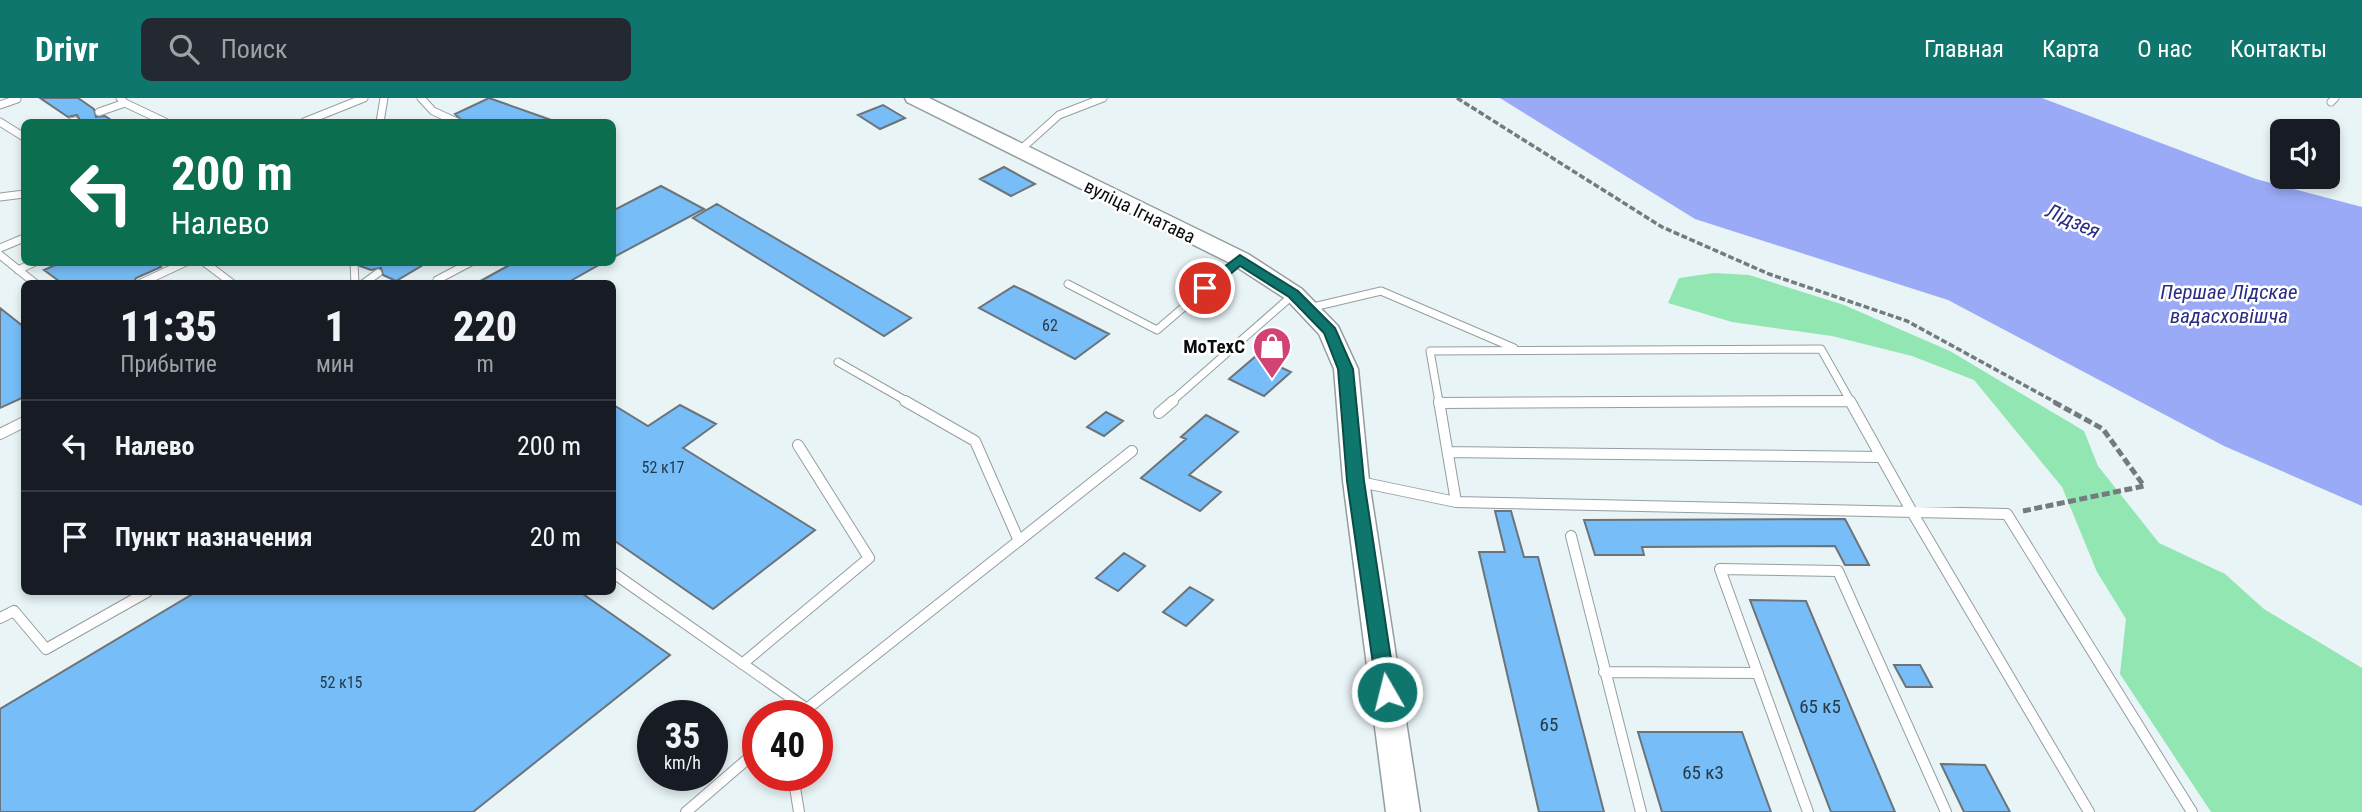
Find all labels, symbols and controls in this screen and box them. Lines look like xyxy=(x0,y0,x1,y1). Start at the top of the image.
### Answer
search box xyxy=(141,18,631,81)
text: Drivr xyxy=(35,30,99,69)
icon: search xyxy=(165,30,203,68)
text: Поиск xyxy=(221,34,288,64)
text: Главная xyxy=(1924,35,2004,63)
text: Карта xyxy=(2042,35,2099,63)
text: О нас xyxy=(2137,35,2192,63)
text: Контакты xyxy=(2230,35,2327,63)
map controls xyxy=(2270,119,2340,189)
button: sound xyxy=(2270,119,2340,189)
text: 200 m xyxy=(171,145,293,202)
icon: left xyxy=(56,147,147,238)
street label: вуліца Ігнатава xyxy=(1081,175,1199,248)
water label: Лідзея xyxy=(2041,198,2104,244)
text: Налево xyxy=(171,204,270,242)
pin xyxy=(1175,258,1235,318)
icon: arrive xyxy=(1186,269,1224,307)
water label: Першае Лідскае вадасховішча xyxy=(2160,280,2298,328)
text: 11:35 xyxy=(120,302,217,351)
text: 1 xyxy=(324,302,346,351)
text: 220 xyxy=(453,302,517,351)
house number: 62 xyxy=(1042,316,1058,335)
shop icon: MoTexC xyxy=(1251,325,1293,380)
place label: MoTexC xyxy=(1183,335,1245,358)
text: Прибытие xyxy=(120,351,217,378)
text: мин xyxy=(316,351,354,378)
text: m xyxy=(476,351,494,378)
icon: left xyxy=(56,427,94,465)
text: Налево xyxy=(115,431,195,461)
text: 200 m xyxy=(517,431,581,461)
house number: 52 к17 xyxy=(642,458,685,477)
icon: arrive xyxy=(56,518,94,556)
text: Пункт назначения xyxy=(115,522,313,552)
text: 20 m xyxy=(530,522,581,552)
position arrow xyxy=(1350,655,1424,729)
house number: 52 к15 xyxy=(320,673,363,692)
house number: 65 к5 xyxy=(1799,695,1841,718)
speed limit sign: 40 xyxy=(742,700,833,791)
house number: 65 xyxy=(1540,713,1558,736)
text: 35 xyxy=(665,716,700,757)
text: km/h xyxy=(664,752,701,773)
house number: 65 к3 xyxy=(1682,761,1724,784)

